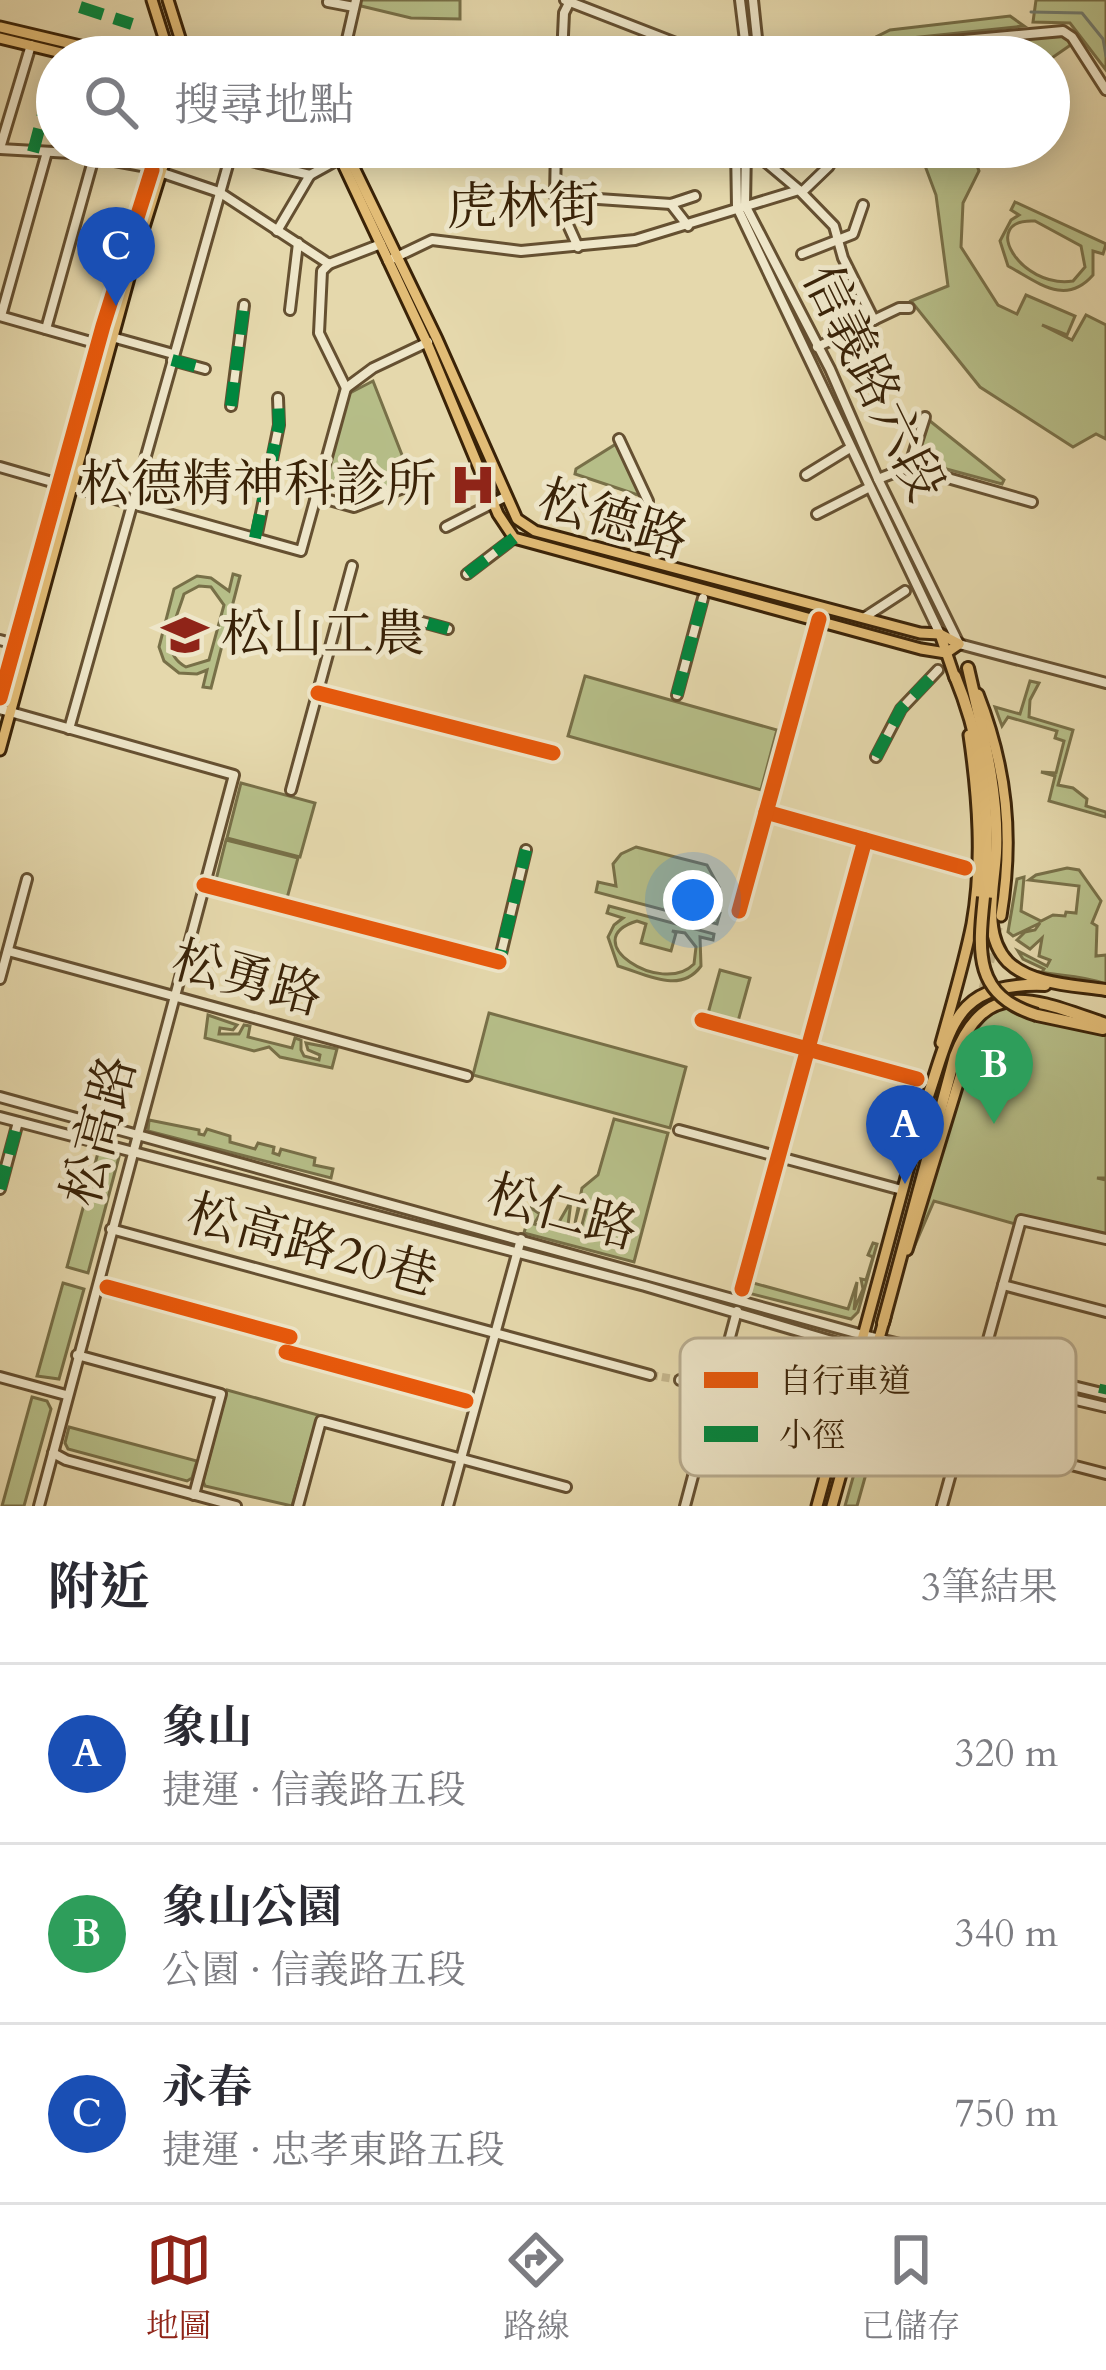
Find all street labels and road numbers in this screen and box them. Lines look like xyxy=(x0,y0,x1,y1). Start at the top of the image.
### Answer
street label: 虎林街 xyxy=(446,171,600,243)
street label: 信義路六段 xyxy=(786,253,960,513)
street label: 松德路 xyxy=(530,464,696,576)
street label: 松勇路 xyxy=(164,925,330,1033)
street label: 松高路 xyxy=(46,1048,154,1214)
street label: 松仁路 xyxy=(479,1159,645,1267)
street label: 松高路20巷 xyxy=(179,1179,445,1313)

